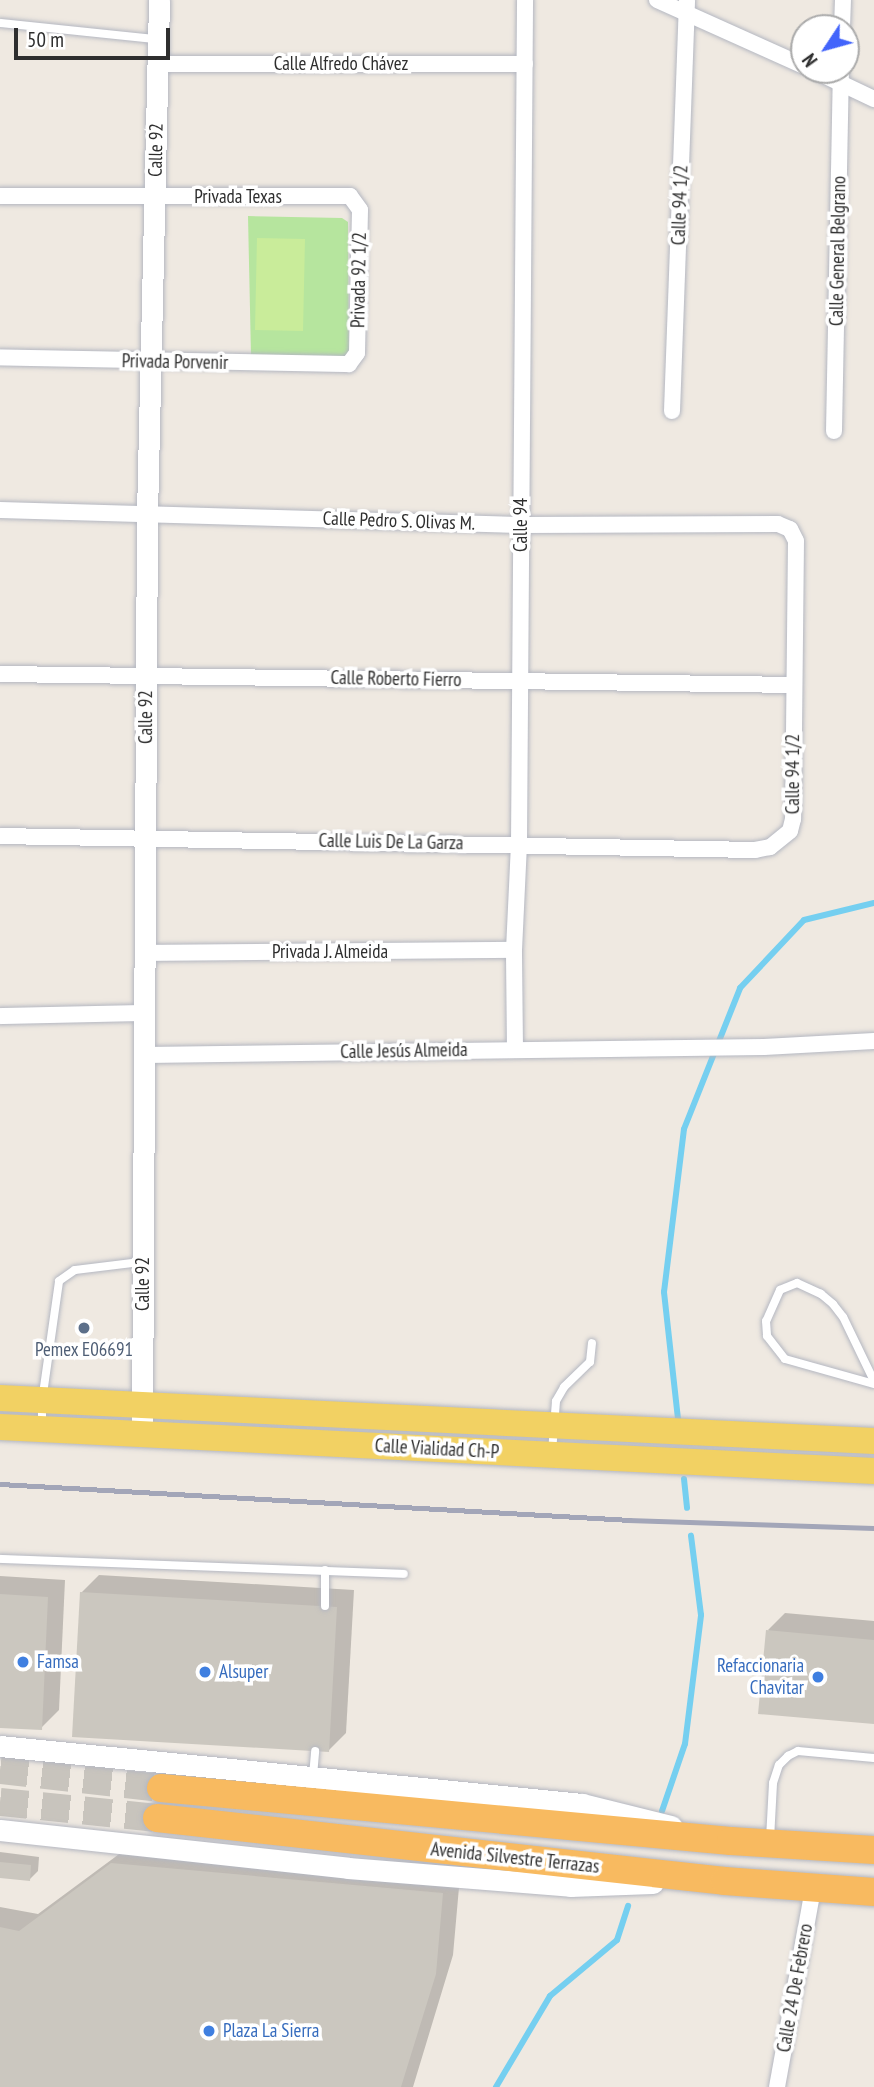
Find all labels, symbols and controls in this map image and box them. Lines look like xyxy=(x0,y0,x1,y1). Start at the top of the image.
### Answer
scale bar xyxy=(18,14,173,58)
north arrow xyxy=(790,14,860,84)
text: 50 m xyxy=(27,26,64,53)
text: N xyxy=(797,49,822,71)
street label: Calle Alfredo Chávez xyxy=(273,53,409,75)
street label: Calle 92 xyxy=(144,123,168,177)
street label: Calle 94 1/2 xyxy=(667,164,693,246)
street label: Calle General Belgrano xyxy=(825,176,851,326)
street label: Privada Texas xyxy=(194,186,282,208)
street label: Privada 92 1/2 xyxy=(347,232,371,328)
street label: Privada Porvenir xyxy=(122,350,228,374)
street label: Calle 94 xyxy=(510,498,532,552)
street label: Calle Pedro S. Olivas M. xyxy=(322,507,476,535)
street label: Calle Roberto Fierro xyxy=(330,666,462,692)
street label: Calle 92 xyxy=(135,690,157,744)
street label: Calle 94 1/2 xyxy=(782,734,804,814)
street label: Calle Luis De La Garza xyxy=(318,829,464,855)
street label: Privada J. Almeida xyxy=(271,941,389,963)
street label: Calle Jesús Almeida xyxy=(340,1038,468,1064)
street label: Calle 92 xyxy=(132,1257,154,1311)
marker: Pemex E06691 xyxy=(76,1320,92,1336)
place label: Pemex E06691 xyxy=(35,1339,133,1361)
street label: Calle Vialidad Ch-P xyxy=(374,1434,500,1464)
place label: Famsa xyxy=(37,1651,79,1673)
marker: Famsa xyxy=(15,1654,31,1670)
place label: Refaccionaria Chavitar xyxy=(717,1655,804,1699)
place label: Alsuper xyxy=(219,1661,268,1683)
marker: Alsuper xyxy=(197,1664,213,1680)
marker: Refaccionaria Chavitar xyxy=(810,1669,826,1685)
street label: Avenida Silvestre Terrazas xyxy=(429,1838,601,1878)
street label: Calle 24 De Febrero xyxy=(772,1922,818,2054)
place label: Plaza La Sierra xyxy=(223,2020,319,2042)
marker: Plaza La Sierra xyxy=(201,2023,217,2039)

